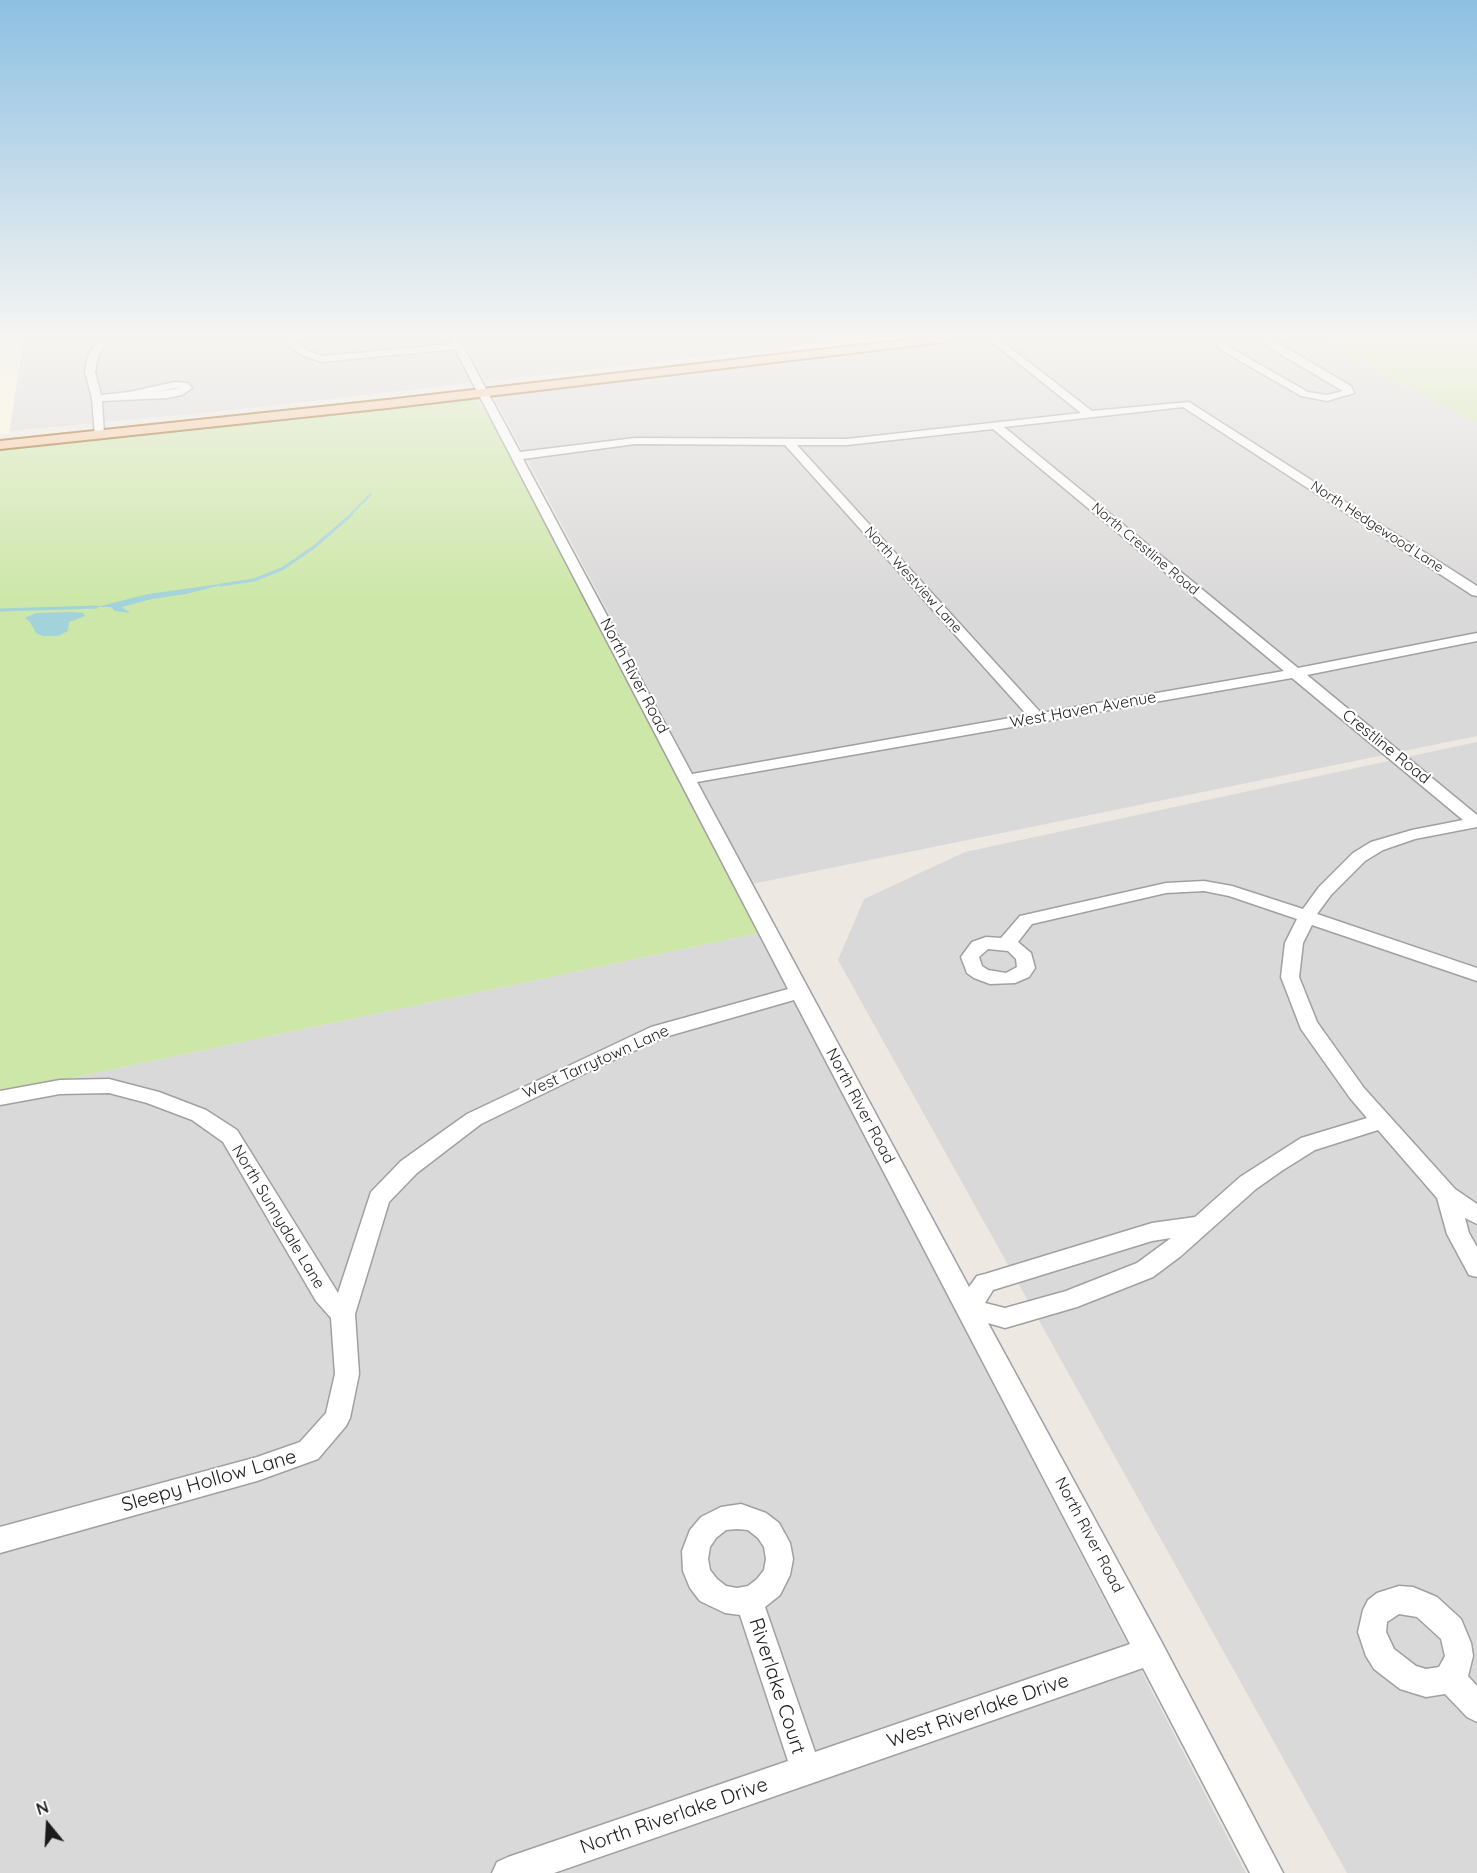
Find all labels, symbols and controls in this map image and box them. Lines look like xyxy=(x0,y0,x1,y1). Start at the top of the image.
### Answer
street label: North Hedgewood Lane xyxy=(1307,478,1447,576)
street label: North Crestline Road xyxy=(1088,499,1202,599)
street label: North Westview Lane xyxy=(861,523,965,637)
street label: North River Road xyxy=(595,615,673,737)
street label: West Haven Avenue xyxy=(1008,688,1158,732)
street label: Crestline Road xyxy=(1338,706,1434,788)
street label: West Tarrytown Lane xyxy=(520,1021,672,1103)
street label: North River Road xyxy=(821,1045,899,1167)
street label: North Sunnydale Lane xyxy=(227,1141,329,1293)
street label: Sleepy Hollow Lane xyxy=(119,1445,299,1517)
street label: North River Road xyxy=(1050,1474,1128,1596)
street label: Riverlake Court xyxy=(744,1615,810,1757)
street label: West Riverlake Drive xyxy=(884,1669,1072,1753)
street label: North Riverlake Drive xyxy=(577,1773,771,1859)
north arrow xyxy=(18,1795,78,1855)
text: N xyxy=(34,1797,51,1819)

